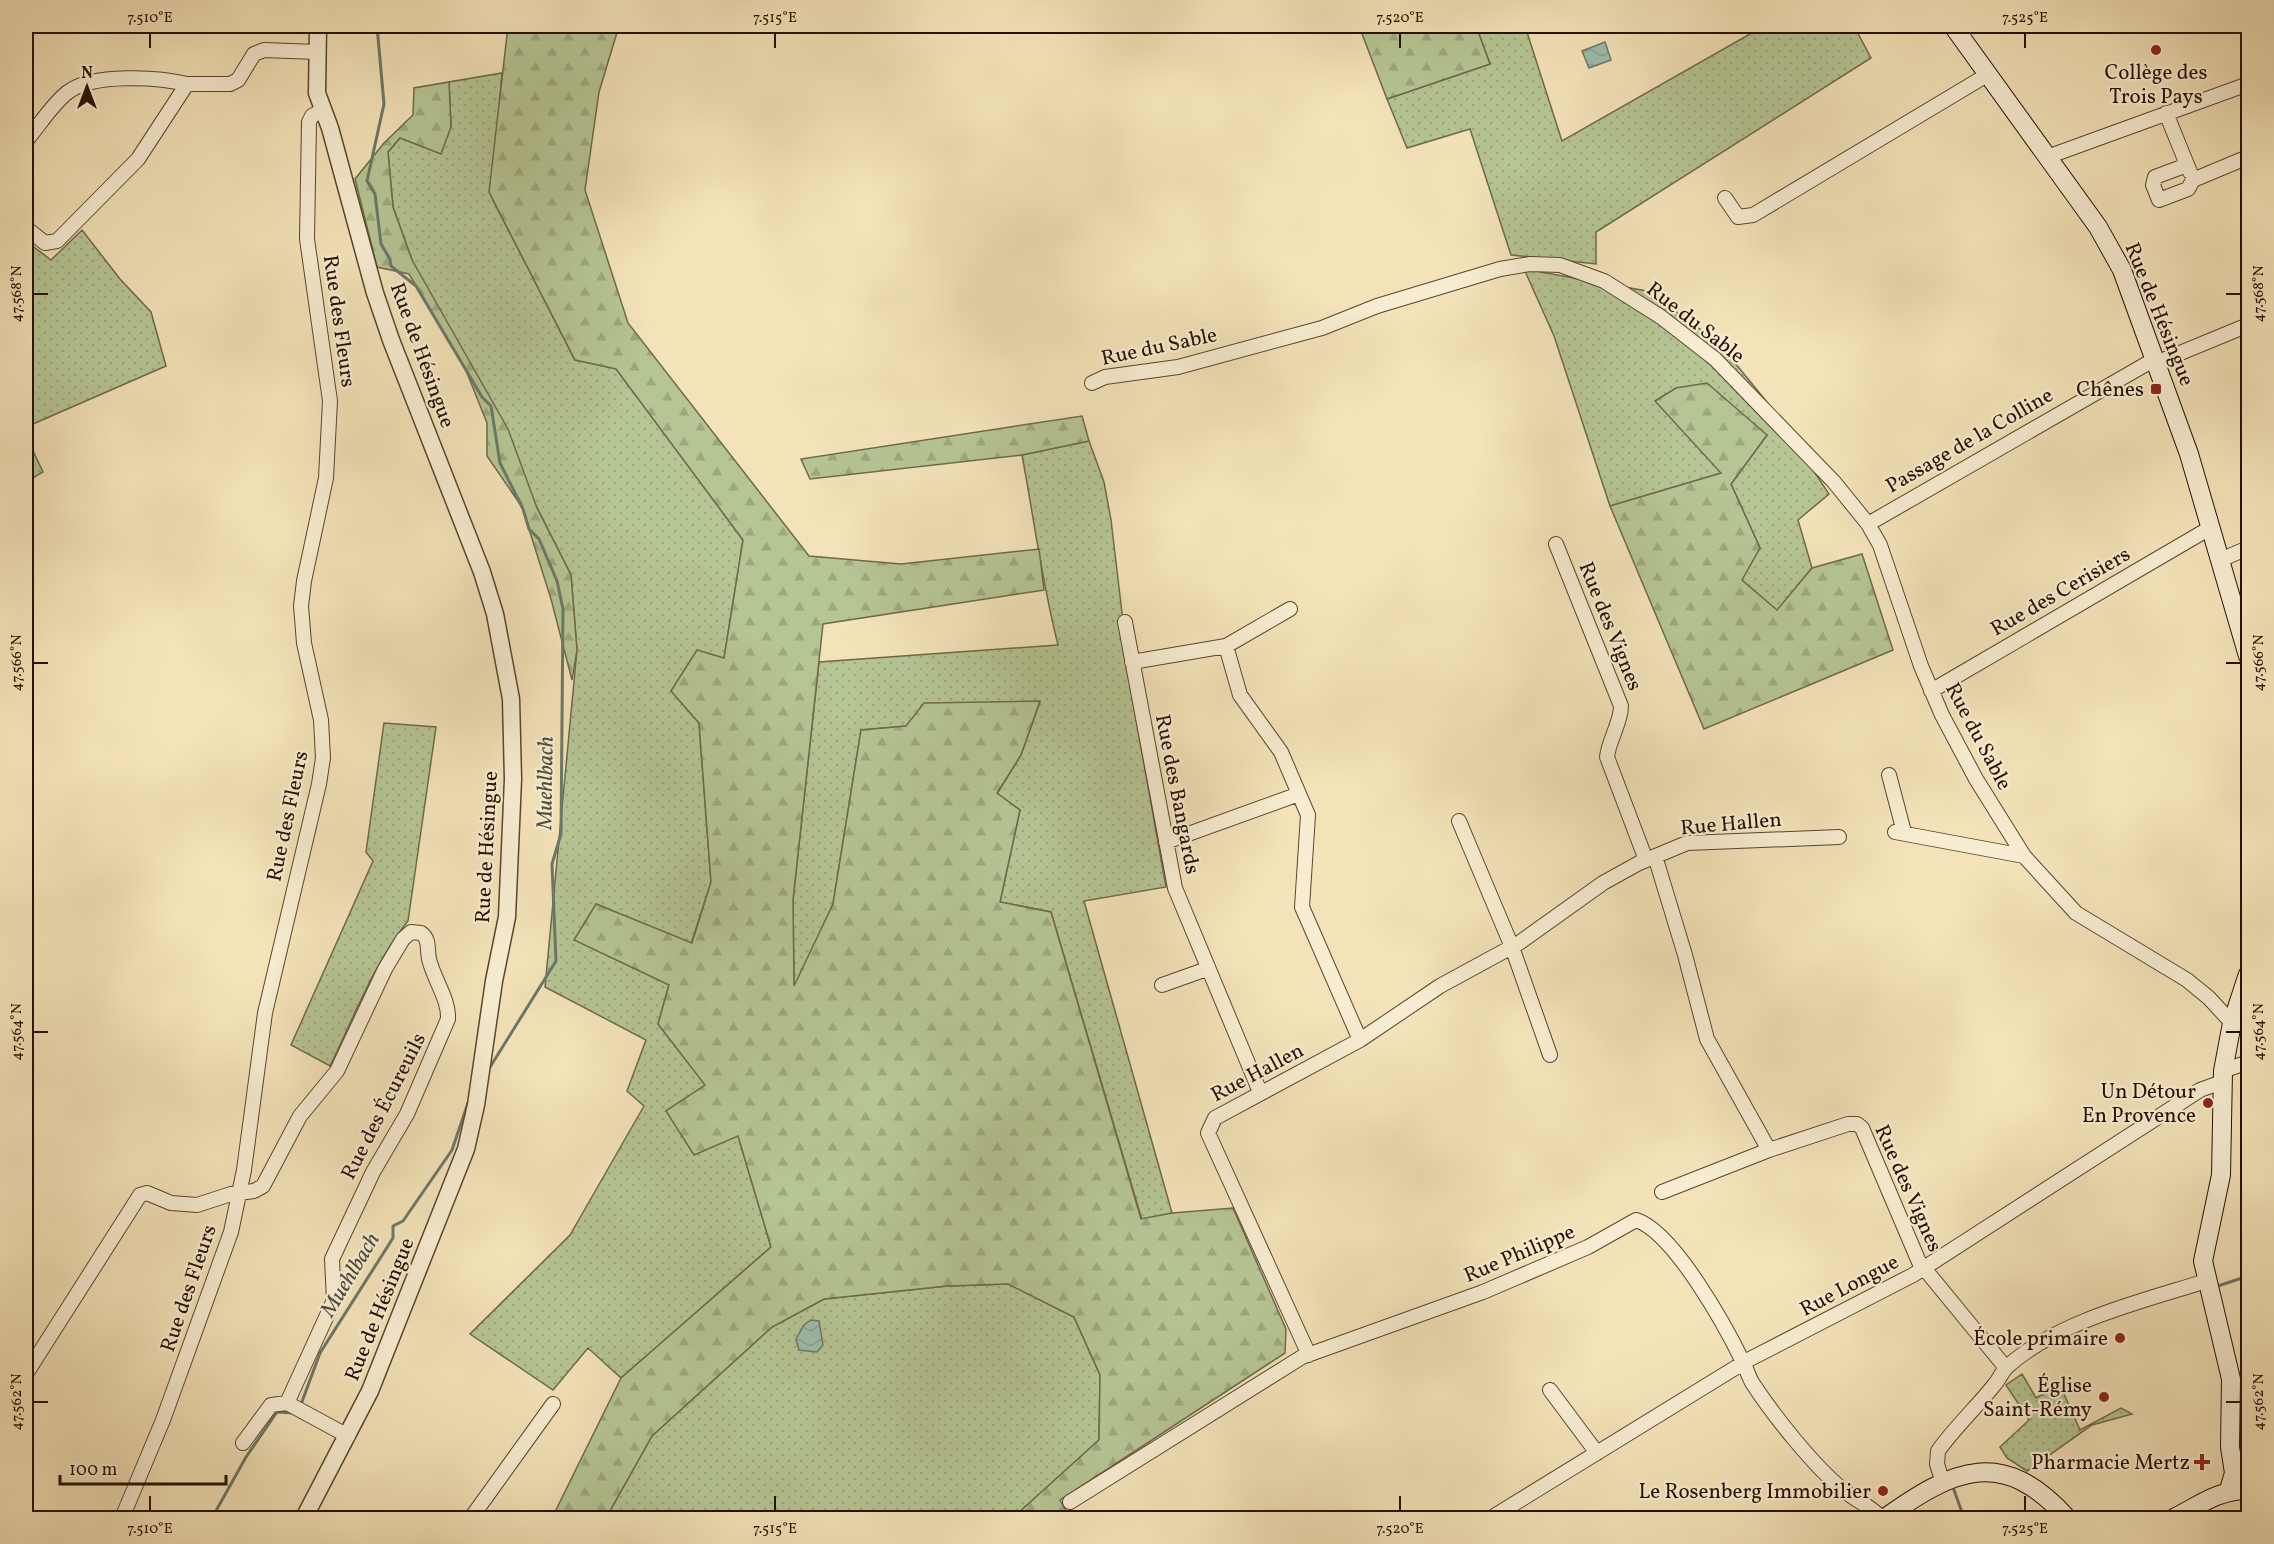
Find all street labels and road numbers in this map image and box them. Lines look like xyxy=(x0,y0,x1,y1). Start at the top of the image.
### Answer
street label: Rue de Hésingue xyxy=(2117,238,2201,391)
street label: Rue des Fleurs xyxy=(315,253,362,389)
street label: Rue du Sable xyxy=(1640,275,1750,371)
street label: Rue de Hésingue xyxy=(382,279,461,432)
street label: Rue du Sable xyxy=(1099,321,1220,374)
street label: Passage de la Colline xyxy=(1881,381,2059,501)
street label: Rue des Cerisiers xyxy=(1985,540,2136,644)
street label: Rue des Vignes xyxy=(1571,558,1649,695)
street label: Rue du Sable xyxy=(1937,678,2018,796)
street label: Rue des Bangards xyxy=(1147,712,1206,877)
street label: Rue des Fleurs xyxy=(260,748,316,884)
street label: Rue de Hésingue xyxy=(469,770,506,924)
street label: Rue Hallen xyxy=(1679,806,1783,843)
street label: Rue des Écureuils xyxy=(335,1028,434,1185)
street label: Rue Hallen xyxy=(1206,1037,1309,1110)
street label: Rue des Vignes xyxy=(1867,1120,1949,1257)
street label: Rue Philippe xyxy=(1460,1218,1580,1291)
street label: Rue des Fleurs xyxy=(154,1221,225,1356)
street label: Rue de Hésingue xyxy=(338,1233,422,1386)
street label: Rue Longue xyxy=(1795,1248,1904,1325)

